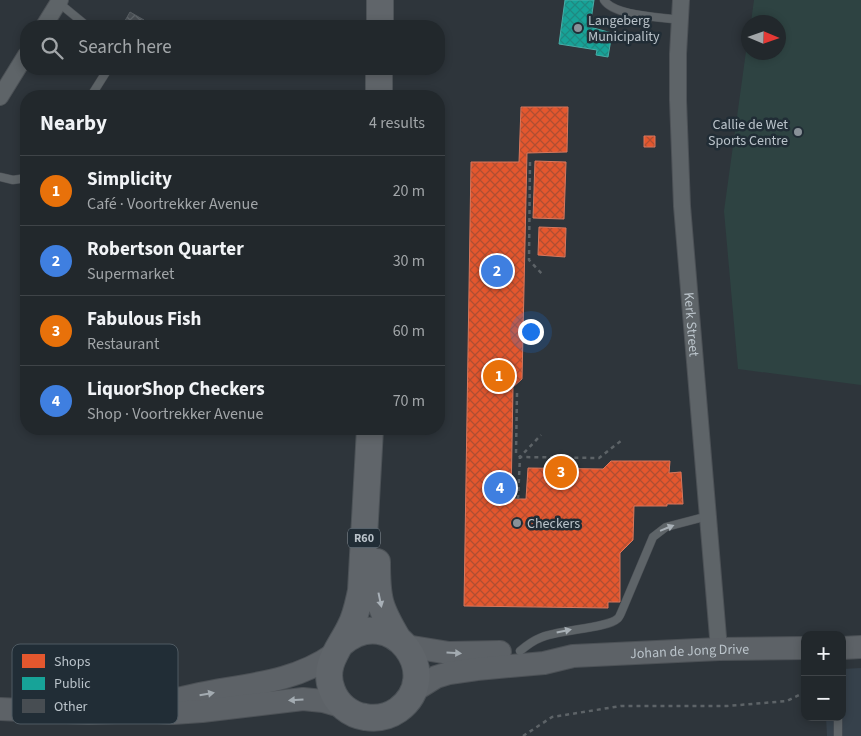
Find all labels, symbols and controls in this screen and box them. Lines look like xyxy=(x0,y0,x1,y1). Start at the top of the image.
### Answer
place label: Langeberg Municipality xyxy=(588,11,660,47)
north arrow xyxy=(741,15,786,60)
search box xyxy=(20,20,445,75)
marker: Langeberg Municipality xyxy=(572,22,584,34)
icon: search xyxy=(38,34,66,62)
text: Search here xyxy=(78,34,172,61)
text: Nearby xyxy=(40,108,107,138)
text: 4 results xyxy=(369,112,425,134)
place label: Callie de Wet Sports Centre xyxy=(708,115,788,151)
marker: Callie de Wet Sports Centre xyxy=(792,126,804,138)
text: Simplicity xyxy=(87,166,172,193)
text: 1 xyxy=(52,180,60,202)
text: 20 m xyxy=(393,180,425,202)
text: Café · Voortrekker Avenue xyxy=(87,193,258,215)
text: Robertson Quarter xyxy=(87,236,244,263)
text: 2 xyxy=(52,250,60,272)
text: 30 m xyxy=(393,250,425,272)
pin: 2 xyxy=(481,252,513,290)
text: Supermarket xyxy=(87,263,174,285)
street label: Kerk Street xyxy=(678,291,704,358)
text: Fabulous Fish xyxy=(87,306,201,333)
your location xyxy=(518,319,544,345)
text: 3 xyxy=(52,320,60,342)
text: 60 m xyxy=(393,320,425,342)
text: Restaurant xyxy=(87,333,160,355)
pin: 1 xyxy=(483,357,515,395)
text: LiquorShop Checkers xyxy=(87,376,265,403)
text: 4 xyxy=(52,390,60,412)
text: 70 m xyxy=(393,390,425,412)
text: Shop · Voortrekker Avenue xyxy=(87,403,263,425)
pin: 3 xyxy=(545,453,577,491)
pin: 4 xyxy=(484,469,516,507)
place label: Checkers xyxy=(527,514,580,534)
marker: Checkers xyxy=(511,517,523,529)
one-way arrow xyxy=(660,523,674,531)
road number: R60 xyxy=(348,528,380,548)
one-way arrow xyxy=(376,592,384,608)
one-way arrow xyxy=(556,627,572,635)
map controls xyxy=(801,631,846,721)
button: + xyxy=(801,631,846,676)
street label: Johan de Jong Drive xyxy=(630,640,749,664)
legend xyxy=(12,644,178,724)
one-way arrow xyxy=(446,650,462,658)
text: Shops xyxy=(54,652,90,672)
text: Public xyxy=(54,674,91,694)
button: − xyxy=(801,676,846,721)
one-way arrow xyxy=(199,689,215,697)
one-way arrow xyxy=(288,696,304,704)
text: Other xyxy=(54,697,88,717)

